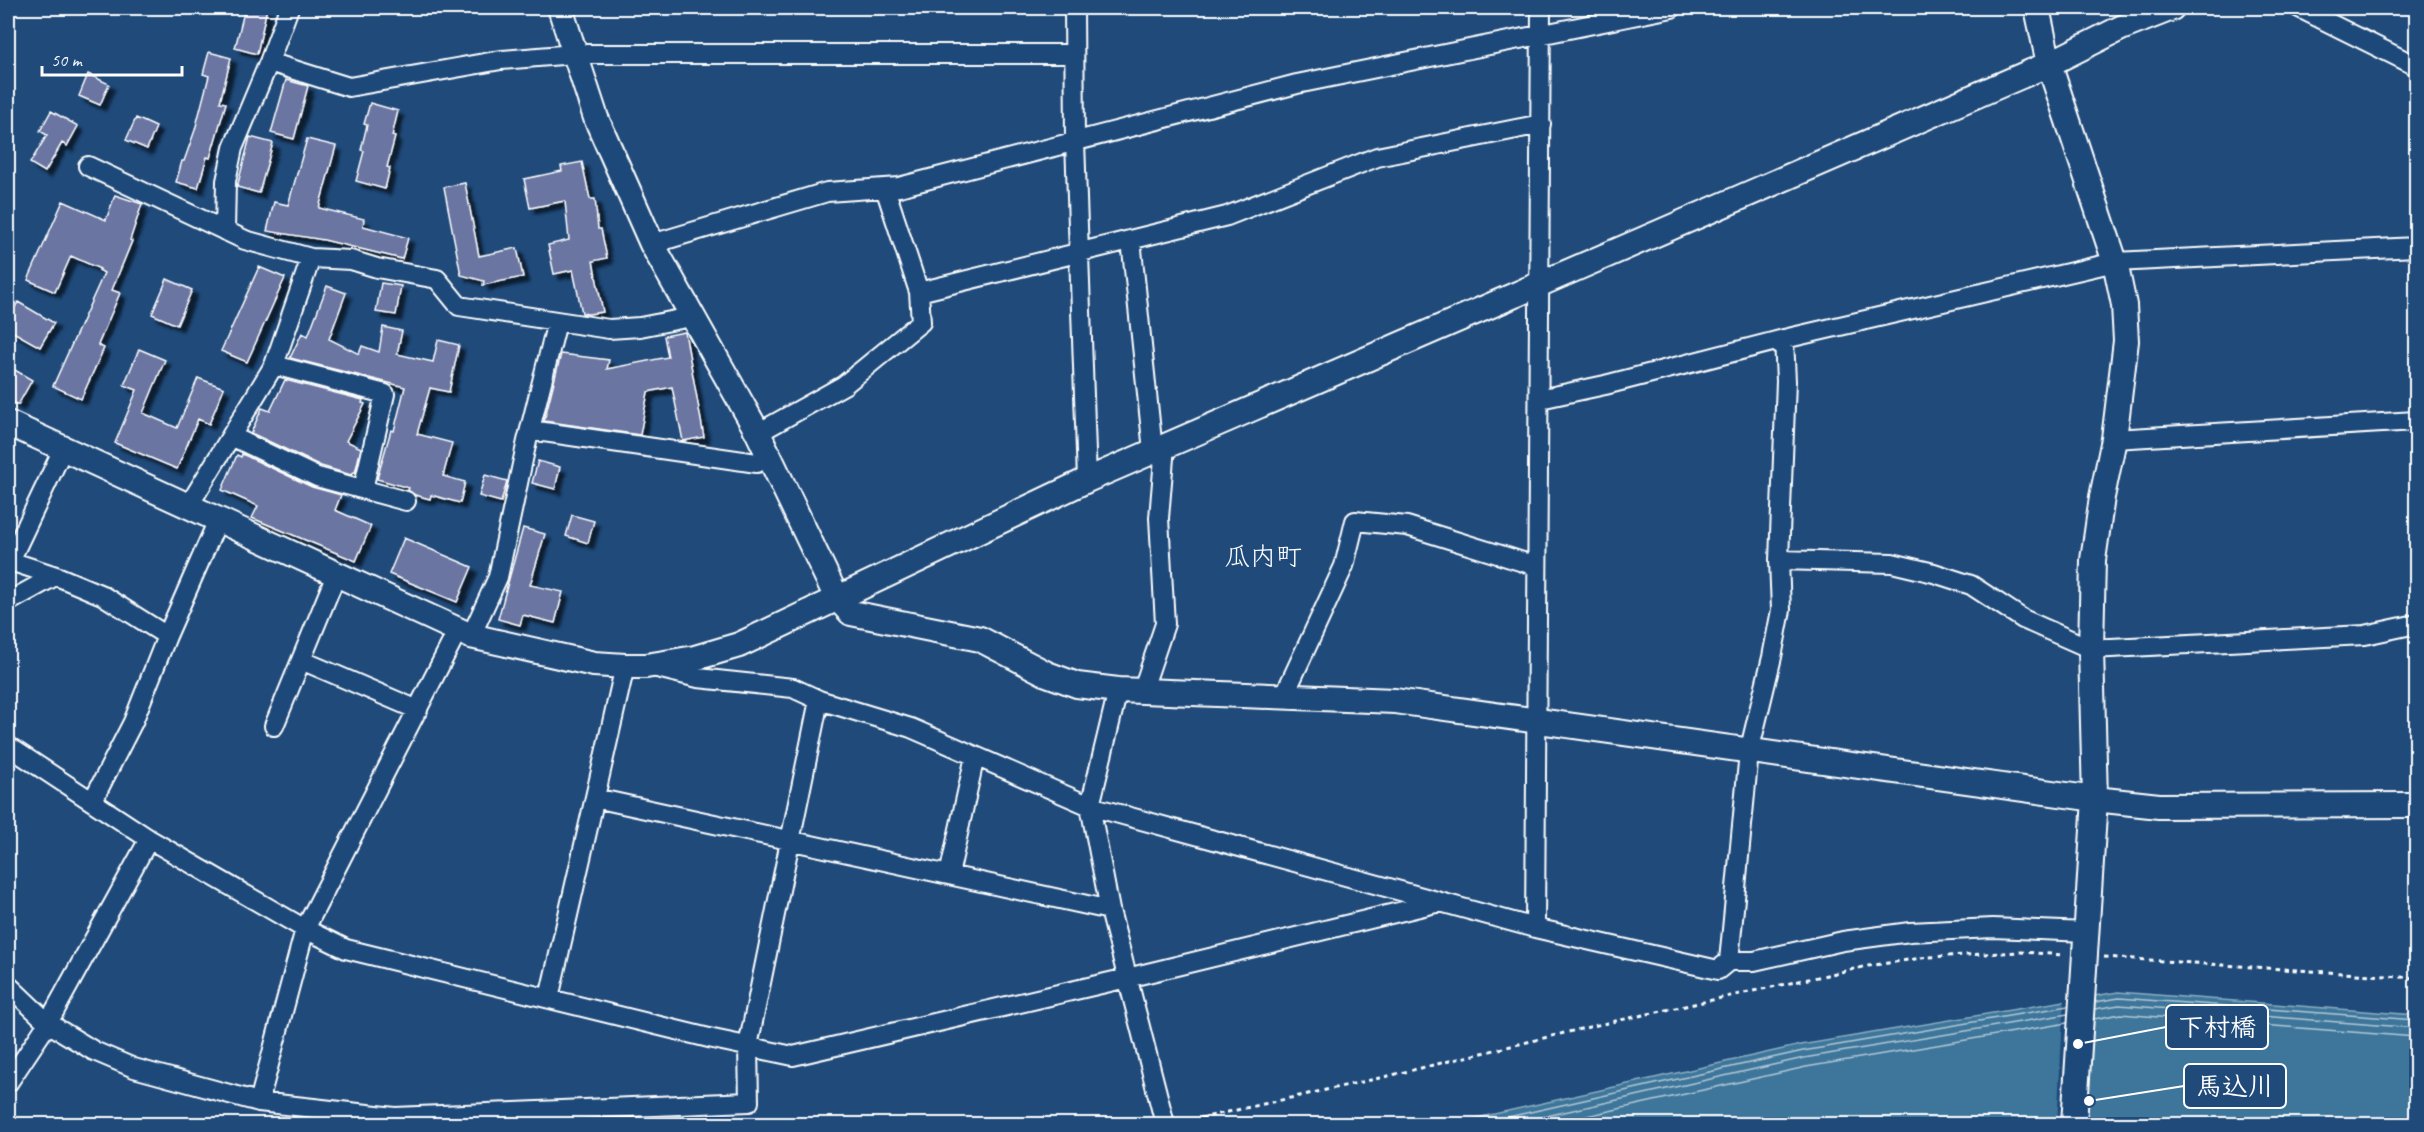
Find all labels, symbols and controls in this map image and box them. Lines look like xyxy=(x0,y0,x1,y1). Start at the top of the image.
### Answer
scale bar xyxy=(42,39,182,77)
text: 50 m xyxy=(51,49,84,71)
district label: 瓜内町 xyxy=(1224,540,1302,573)
callout: 下村橋 xyxy=(2166,1005,2268,1049)
text: 下村橋 xyxy=(2178,1011,2256,1044)
callout: 馬込川 xyxy=(2184,1064,2286,1108)
text: 馬込川 xyxy=(2196,1070,2274,1103)

